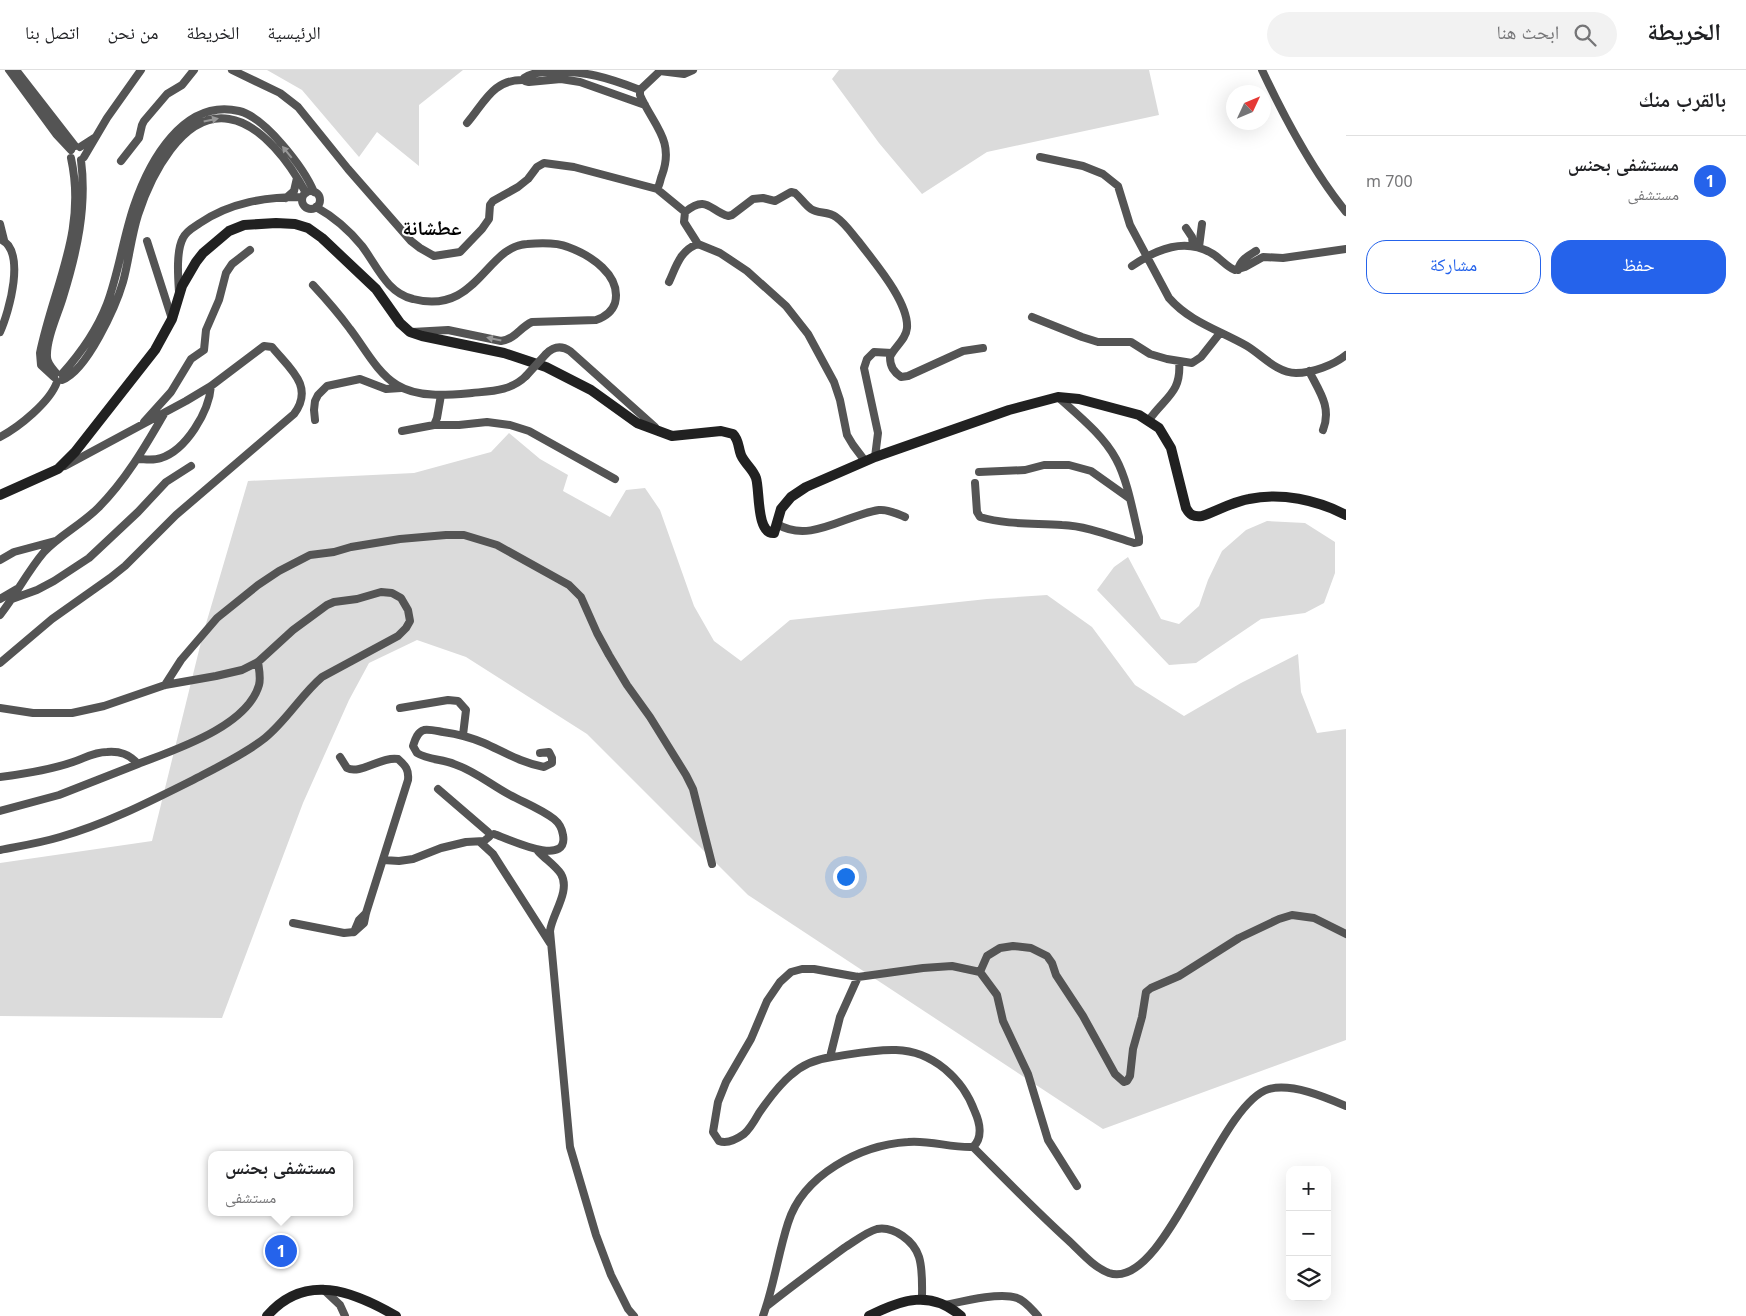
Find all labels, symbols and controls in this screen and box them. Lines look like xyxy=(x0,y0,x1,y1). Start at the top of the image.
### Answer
search box xyxy=(1267,12,1617,57)
text: الخريطة xyxy=(1647,14,1721,47)
text: ابحث هنا xyxy=(1496,19,1559,45)
text: اتصل بنا xyxy=(25,20,80,44)
text: من نحن xyxy=(108,20,158,44)
text: الخريطة xyxy=(186,20,239,44)
text: الرئيسية xyxy=(267,20,321,44)
icon: search xyxy=(1571,21,1599,49)
north arrow xyxy=(1226,85,1271,130)
text: بالقرب منك xyxy=(1639,85,1726,113)
one-way arrow xyxy=(204,116,219,124)
one-way arrow xyxy=(282,146,293,159)
text: مستشفى بحنس xyxy=(1568,151,1679,177)
text: 700 m xyxy=(1366,170,1413,192)
text: 1 xyxy=(1705,170,1715,192)
text: مستشفى xyxy=(1628,183,1679,205)
district label: عطشانة xyxy=(403,214,461,241)
button: مشاركة xyxy=(1366,240,1541,294)
button: حفظ xyxy=(1551,240,1726,294)
one-way arrow xyxy=(486,335,501,343)
your location xyxy=(833,864,859,890)
popup xyxy=(208,1151,353,1216)
text: مستشفى بحنس xyxy=(225,1154,336,1180)
map controls xyxy=(1286,1166,1331,1301)
button: + xyxy=(1286,1166,1331,1211)
text: مستشفى xyxy=(225,1186,276,1208)
button: − xyxy=(1286,1211,1331,1256)
pin: 1 xyxy=(265,1232,297,1270)
button: layers xyxy=(1286,1256,1331,1301)

